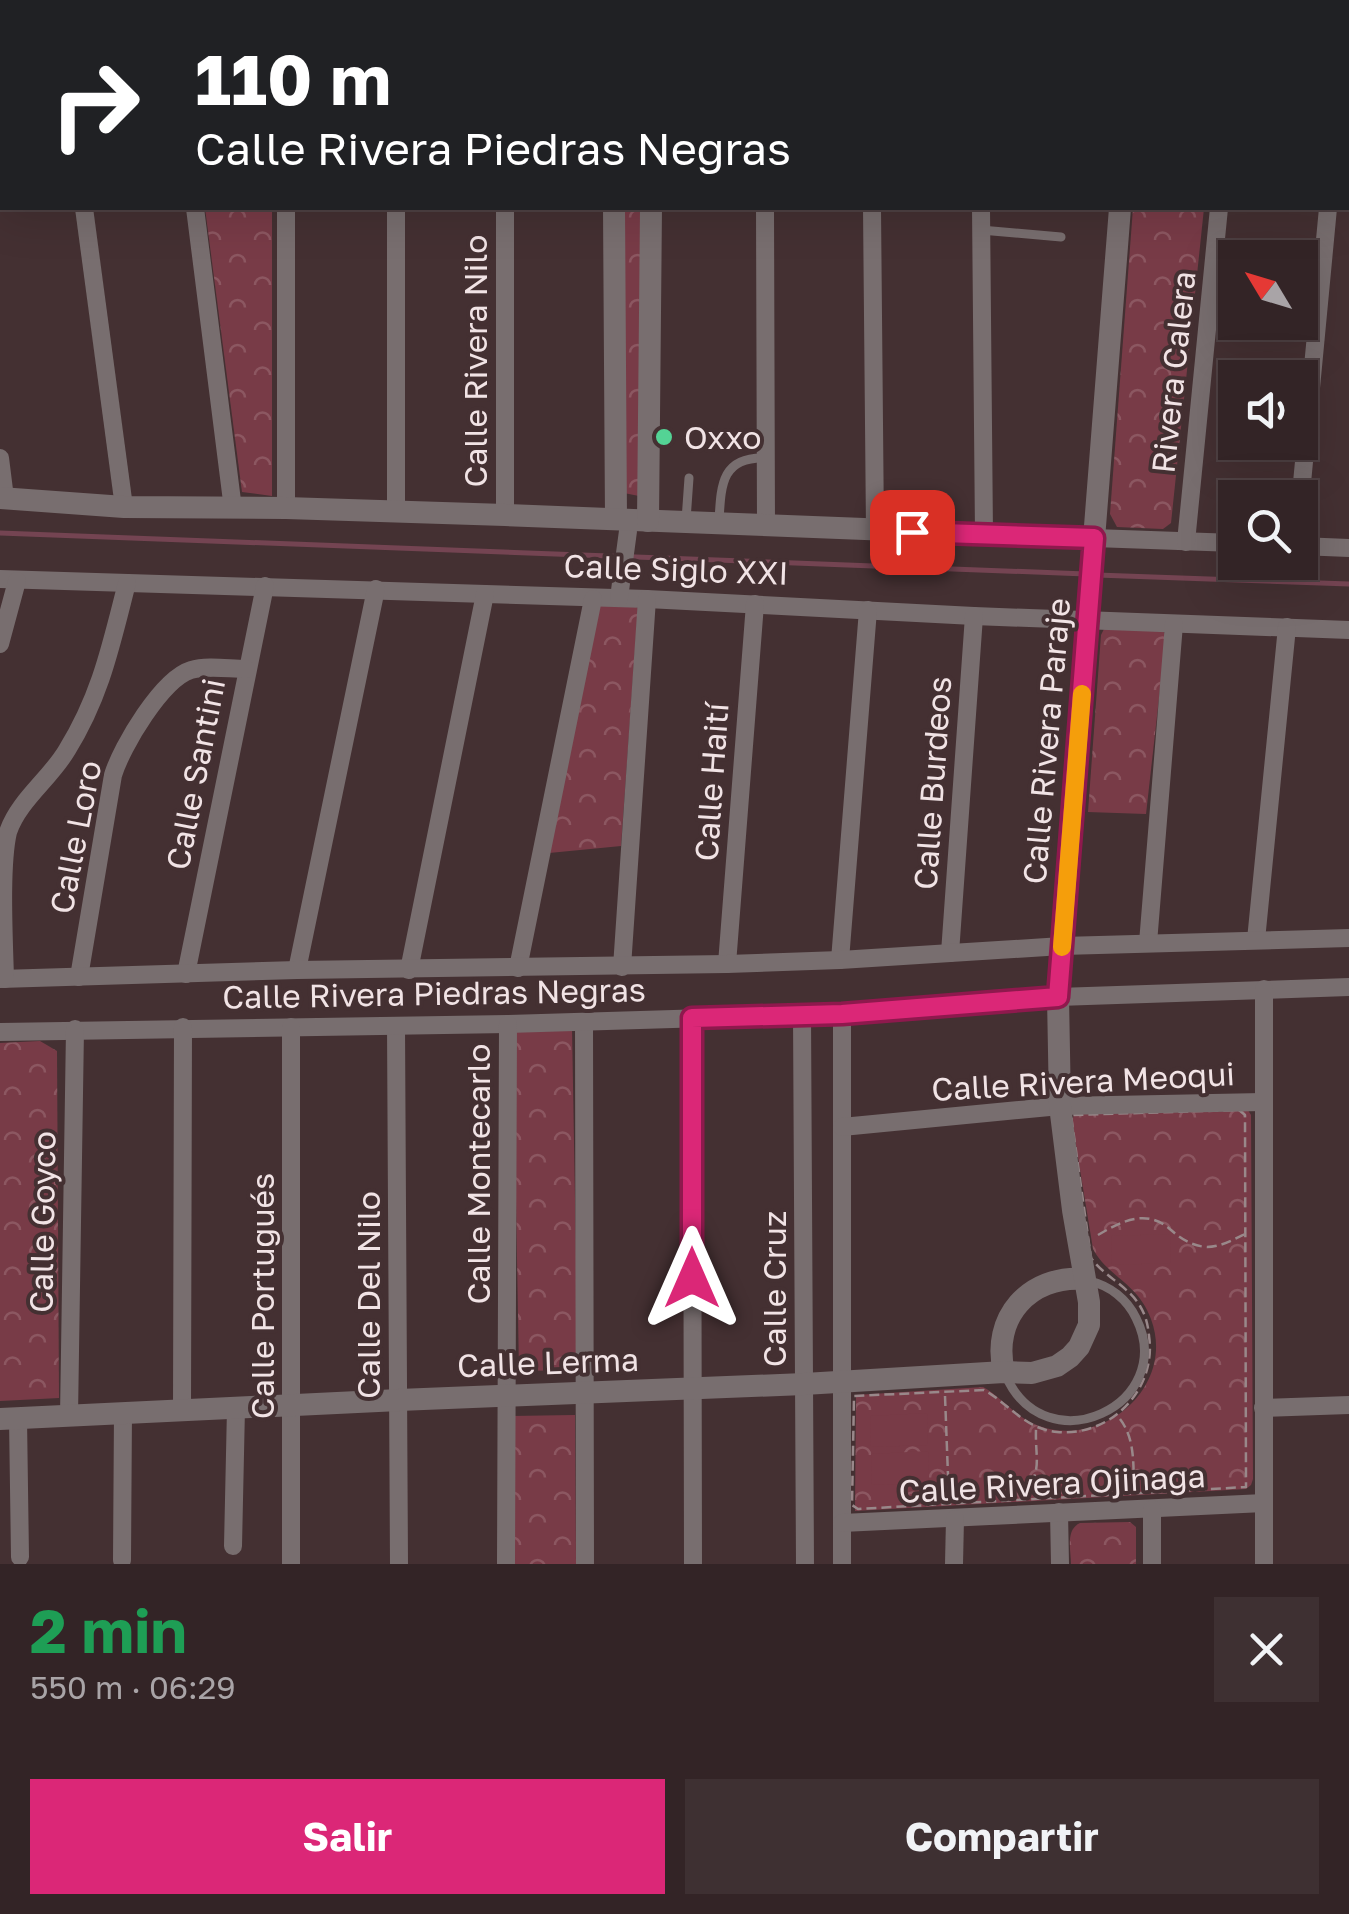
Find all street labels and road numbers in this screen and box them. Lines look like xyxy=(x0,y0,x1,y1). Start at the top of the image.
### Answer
street label: Calle Rivera Nilo xyxy=(456,235,494,488)
street label: Rivera Calera xyxy=(1143,269,1203,475)
street label: Calle Siglo XXI xyxy=(563,546,789,592)
street label: Calle Rivera Paraje xyxy=(1015,596,1077,886)
street label: Calle Santini xyxy=(158,675,232,873)
street label: Calle Burdeos xyxy=(906,675,958,891)
street label: Calle Haití xyxy=(687,699,736,863)
street label: Calle Loro xyxy=(42,757,108,917)
street label: Calle Rivera Piedras Negras xyxy=(222,970,646,1016)
street label: Calle Montecarlo xyxy=(459,1043,497,1305)
street label: Calle Rivera Meoqui xyxy=(930,1054,1236,1108)
street label: Calle Goyco xyxy=(21,1131,63,1313)
street label: Calle Portugués xyxy=(243,1173,281,1419)
street label: Calle Del Nilo xyxy=(349,1191,387,1399)
street label: Calle Cruz xyxy=(755,1211,793,1367)
street label: Calle Lerma xyxy=(456,1340,640,1384)
street label: Calle Rivera Ojinaga xyxy=(898,1456,1206,1510)

